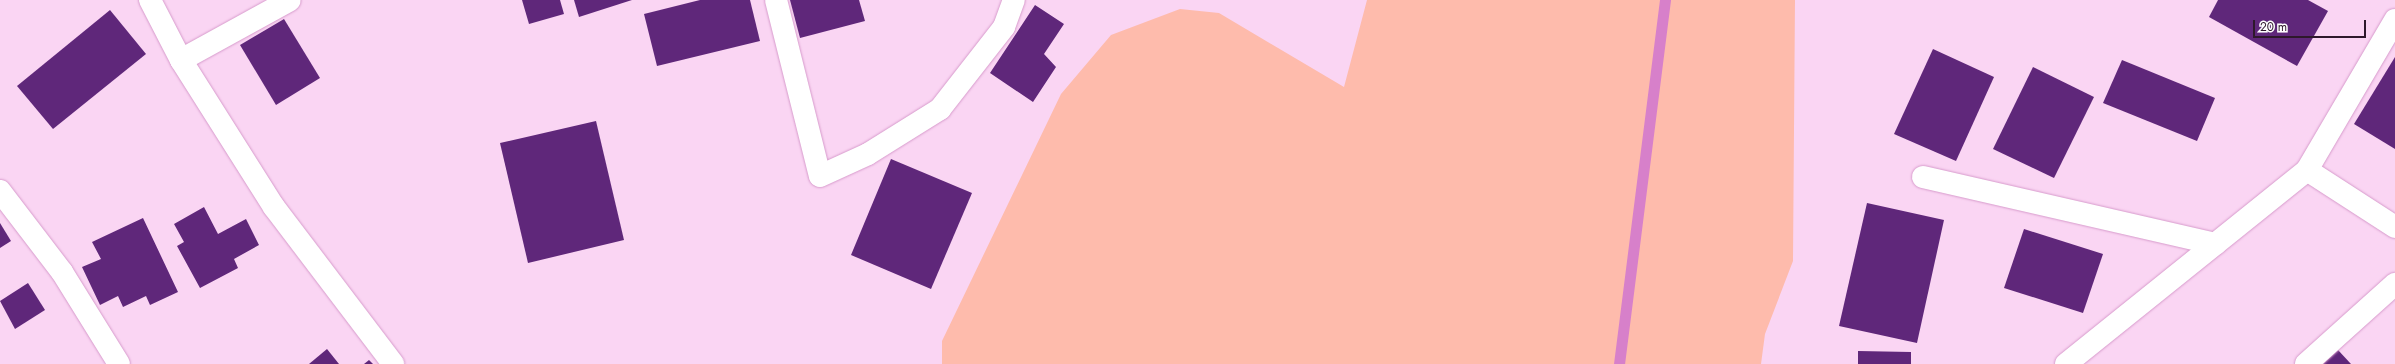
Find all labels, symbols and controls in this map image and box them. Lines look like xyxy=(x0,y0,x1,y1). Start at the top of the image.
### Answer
scale bar xyxy=(2255,12,2368,38)
text: 20 m xyxy=(2260,18,2287,36)

